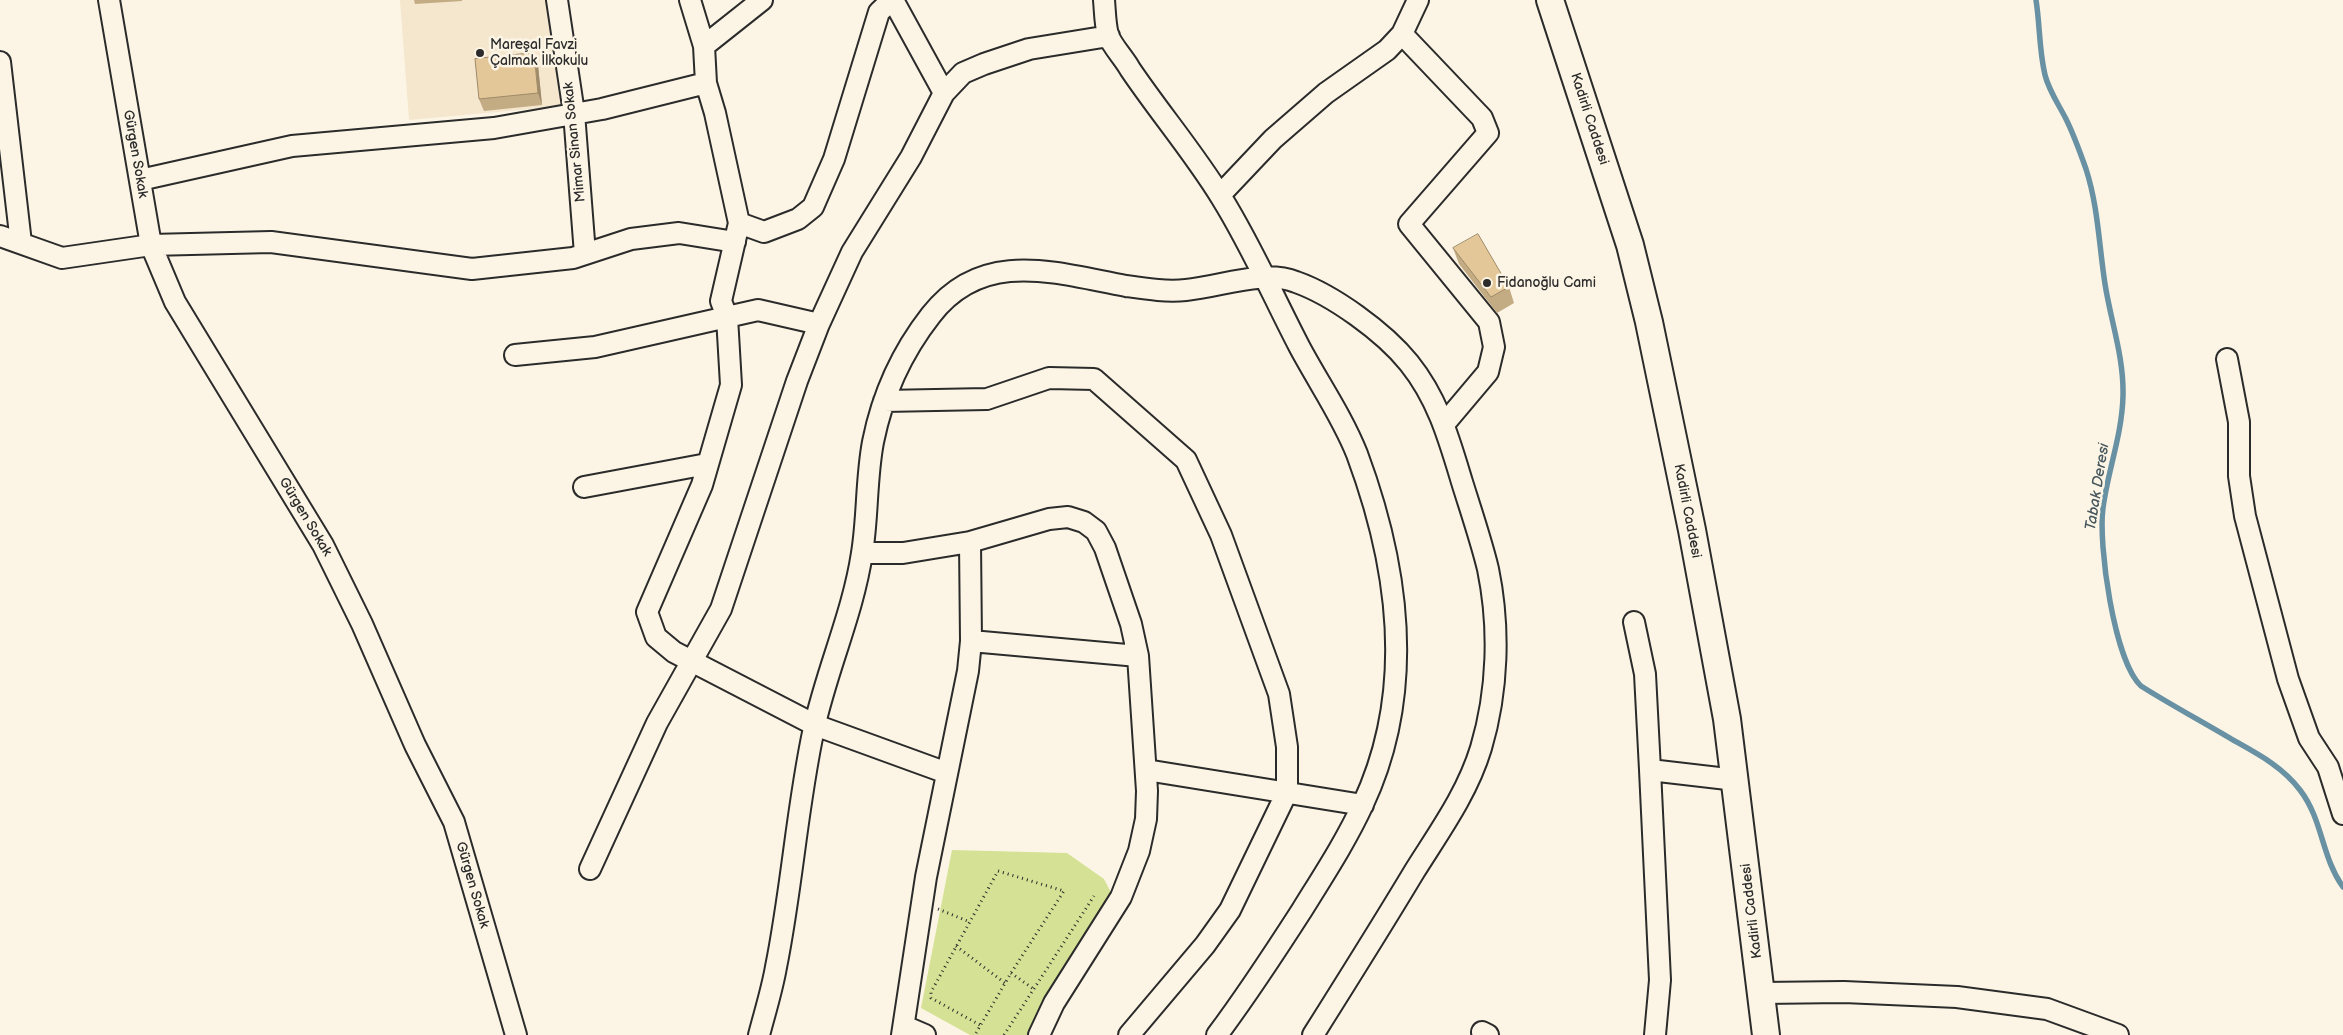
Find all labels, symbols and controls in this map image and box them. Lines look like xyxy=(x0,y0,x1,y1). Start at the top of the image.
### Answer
place label: Mareşal Favzi Çalmak İlkokulu xyxy=(490,37,588,70)
marker: Mareşal Favzi Çalmak İlkokulu xyxy=(474,47,486,59)
street label: Kadirli Caddesi xyxy=(1566,71,1612,167)
street label: Mimar Sinan Sokak xyxy=(560,81,590,203)
street label: Gürgen Sokak xyxy=(119,109,151,199)
place label: Fidanoğlu Cami xyxy=(1497,275,1596,291)
marker: Fidanoğlu Cami xyxy=(1481,277,1493,289)
water label: Tabak Deresi xyxy=(2082,442,2114,532)
street label: Kadirli Caddesi xyxy=(1670,462,1704,560)
street label: Gürgen Sokak xyxy=(275,475,335,559)
street label: Gürgen Sokak xyxy=(452,840,492,930)
street label: Kadirli Caddesi xyxy=(1738,862,1766,960)

